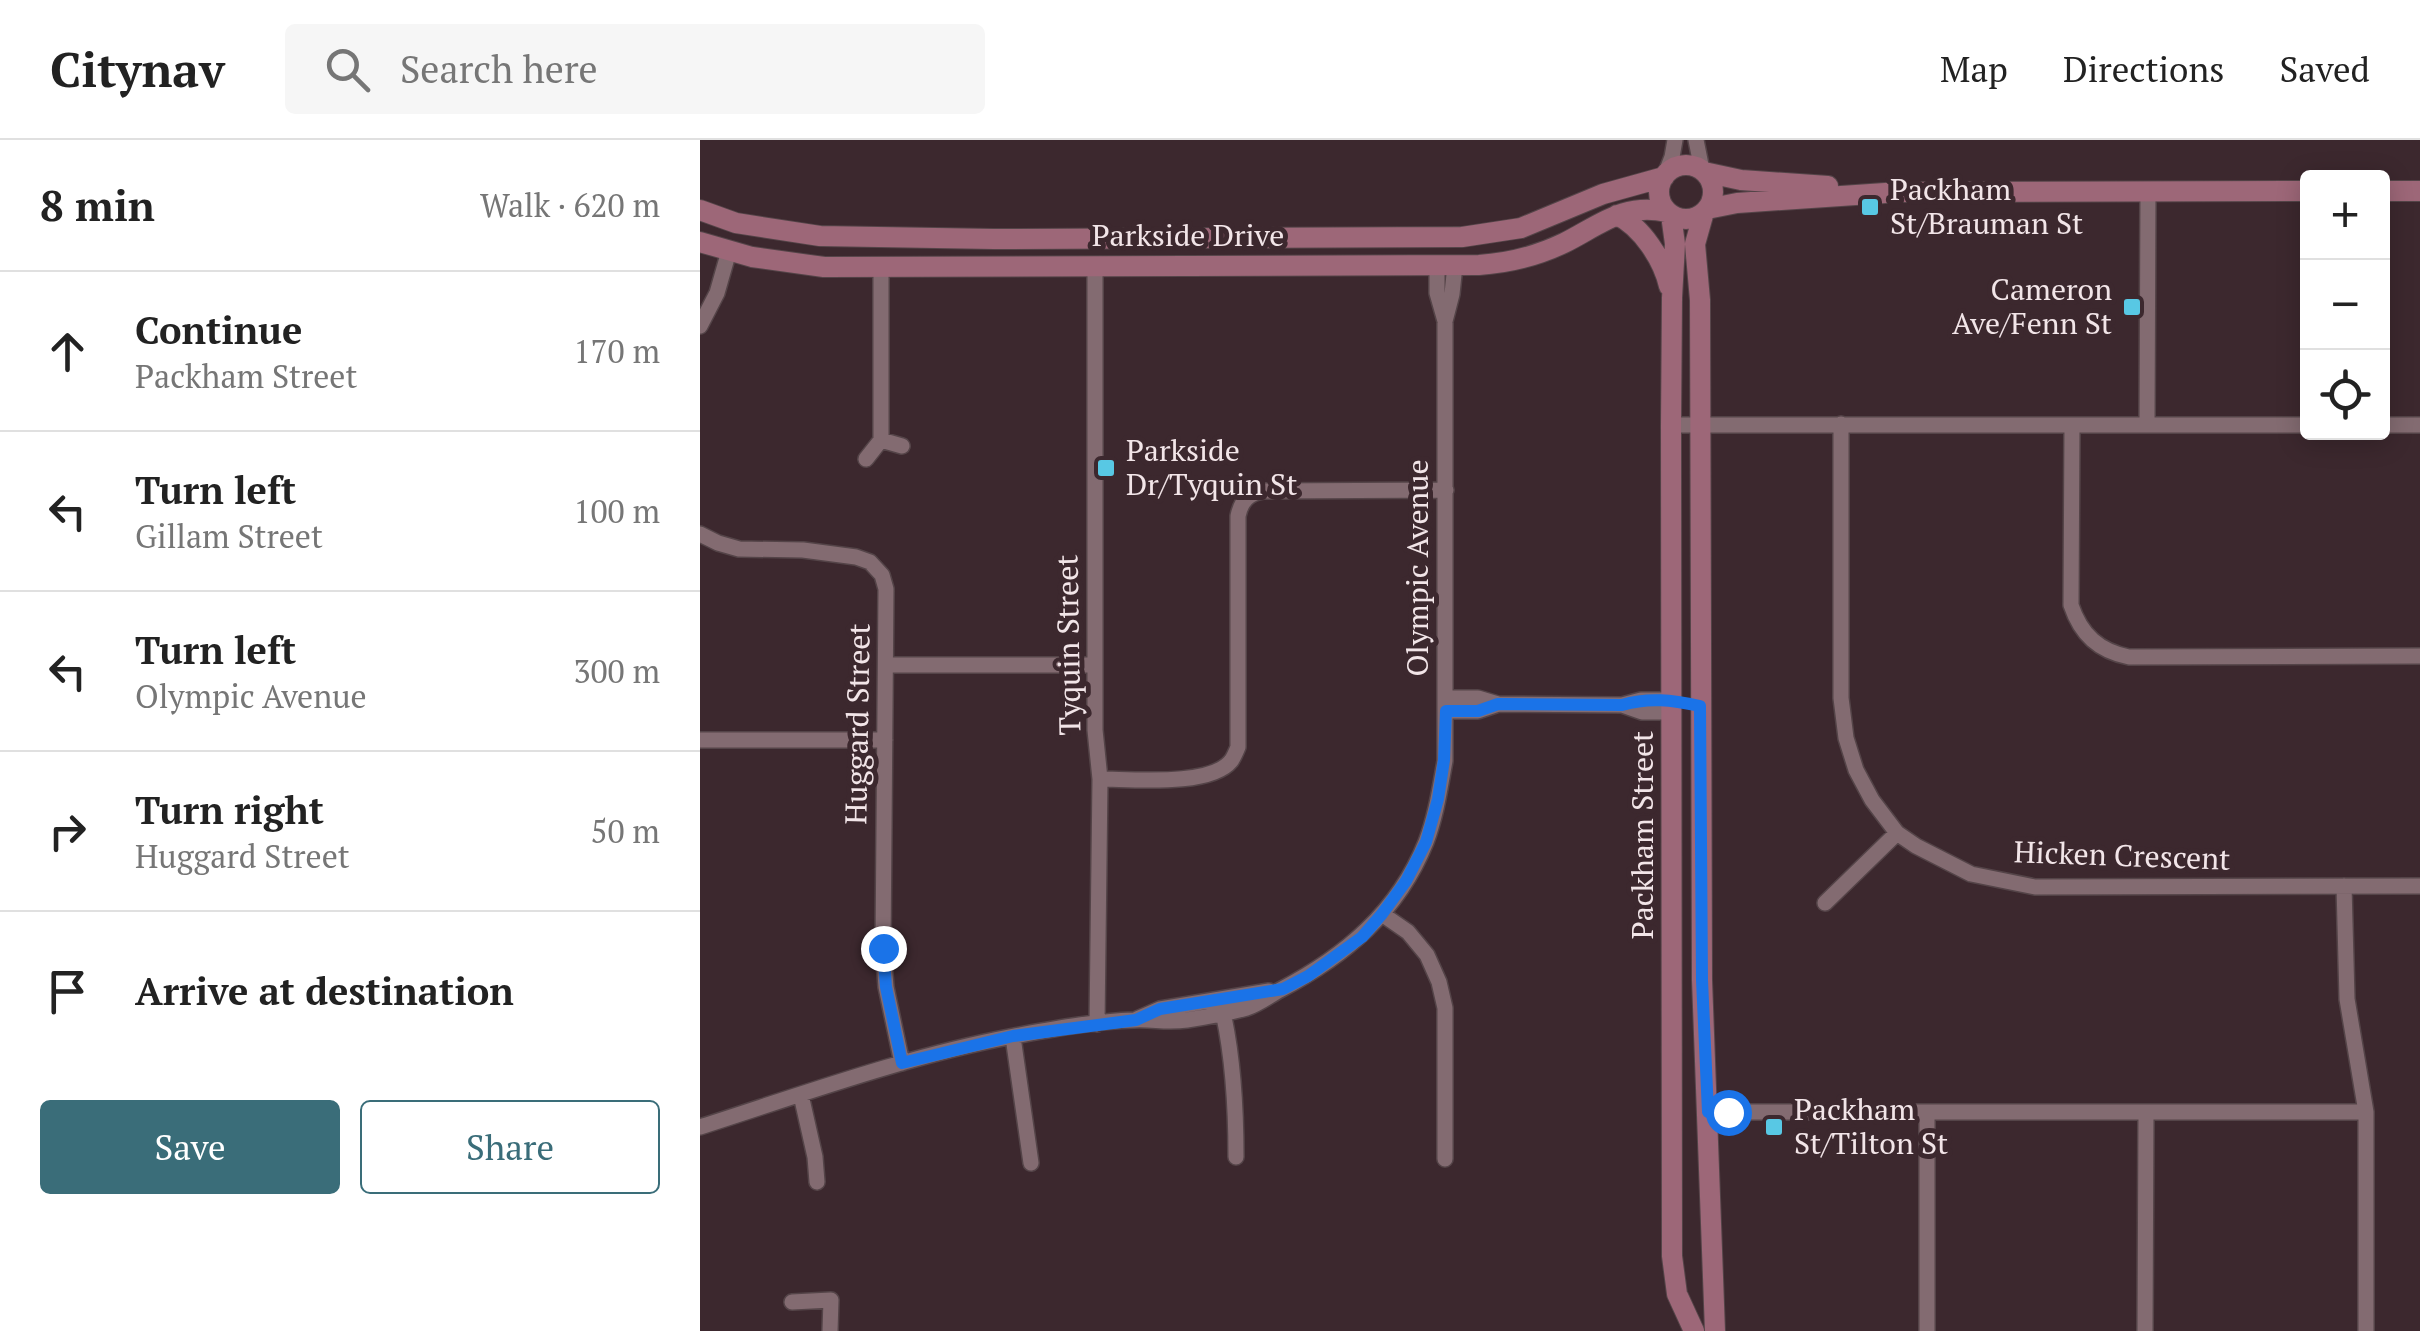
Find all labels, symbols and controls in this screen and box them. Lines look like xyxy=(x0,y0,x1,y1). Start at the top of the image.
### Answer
search box xyxy=(285,24,985,114)
text: Citynav xyxy=(50,37,225,101)
icon: search xyxy=(320,42,375,97)
text: Search here xyxy=(400,44,598,94)
text: Map xyxy=(1940,46,2008,92)
text: Directions xyxy=(2063,46,2224,92)
text: Saved xyxy=(2279,46,2370,92)
place label: Packham St/Brauman St xyxy=(1890,169,2083,243)
map controls xyxy=(2300,170,2390,440)
button: + xyxy=(2300,170,2390,260)
text: 8 min xyxy=(40,177,155,233)
text: Walk · 620 m xyxy=(480,184,660,226)
marker: Packham St/Brauman St xyxy=(1859,196,1881,218)
street label: Parkside Drive xyxy=(1092,215,1284,255)
button: − xyxy=(2300,260,2390,350)
place label: Cameron Ave/Fenn St xyxy=(1952,269,2112,343)
marker: Cameron Ave/Fenn St xyxy=(2121,296,2143,318)
text: Continue xyxy=(135,305,302,355)
icon: ahead xyxy=(40,324,95,379)
text: 170 m xyxy=(573,330,660,372)
button: locate xyxy=(2300,350,2390,440)
text: Packham Street xyxy=(135,355,357,397)
place label: Parkside Dr/Tyquin St xyxy=(1126,430,1297,504)
marker: Parkside Dr/Tyquin St xyxy=(1095,457,1117,479)
street label: Olympic Avenue xyxy=(1397,459,1437,677)
text: Turn left xyxy=(135,465,296,515)
icon: left xyxy=(40,484,95,539)
text: 100 m xyxy=(573,490,660,532)
text: Gillam Street xyxy=(135,515,323,557)
street label: Tyquin Street xyxy=(1046,554,1090,736)
street label: Huggard Street xyxy=(835,623,879,825)
text: Turn left xyxy=(135,625,296,675)
icon: left xyxy=(40,644,95,699)
text: 300 m xyxy=(573,650,660,692)
text: Olympic Avenue xyxy=(135,675,367,717)
street label: Packham Street xyxy=(1622,731,1662,939)
text: Turn right xyxy=(135,785,324,835)
icon: right xyxy=(40,804,95,859)
text: 50 m xyxy=(590,810,660,852)
street label: Hicken Crescent xyxy=(2013,831,2231,879)
text: Huggard Street xyxy=(135,835,350,877)
route end xyxy=(861,926,907,972)
icon: arrive xyxy=(40,964,95,1019)
text: Arrive at destination xyxy=(135,966,514,1016)
place label: Packham St/Tilton St xyxy=(1794,1089,1948,1163)
route start xyxy=(1706,1090,1752,1136)
button: Save xyxy=(40,1100,340,1194)
button: Share xyxy=(360,1100,660,1194)
marker: Packham St/Tilton St xyxy=(1763,1116,1785,1138)

